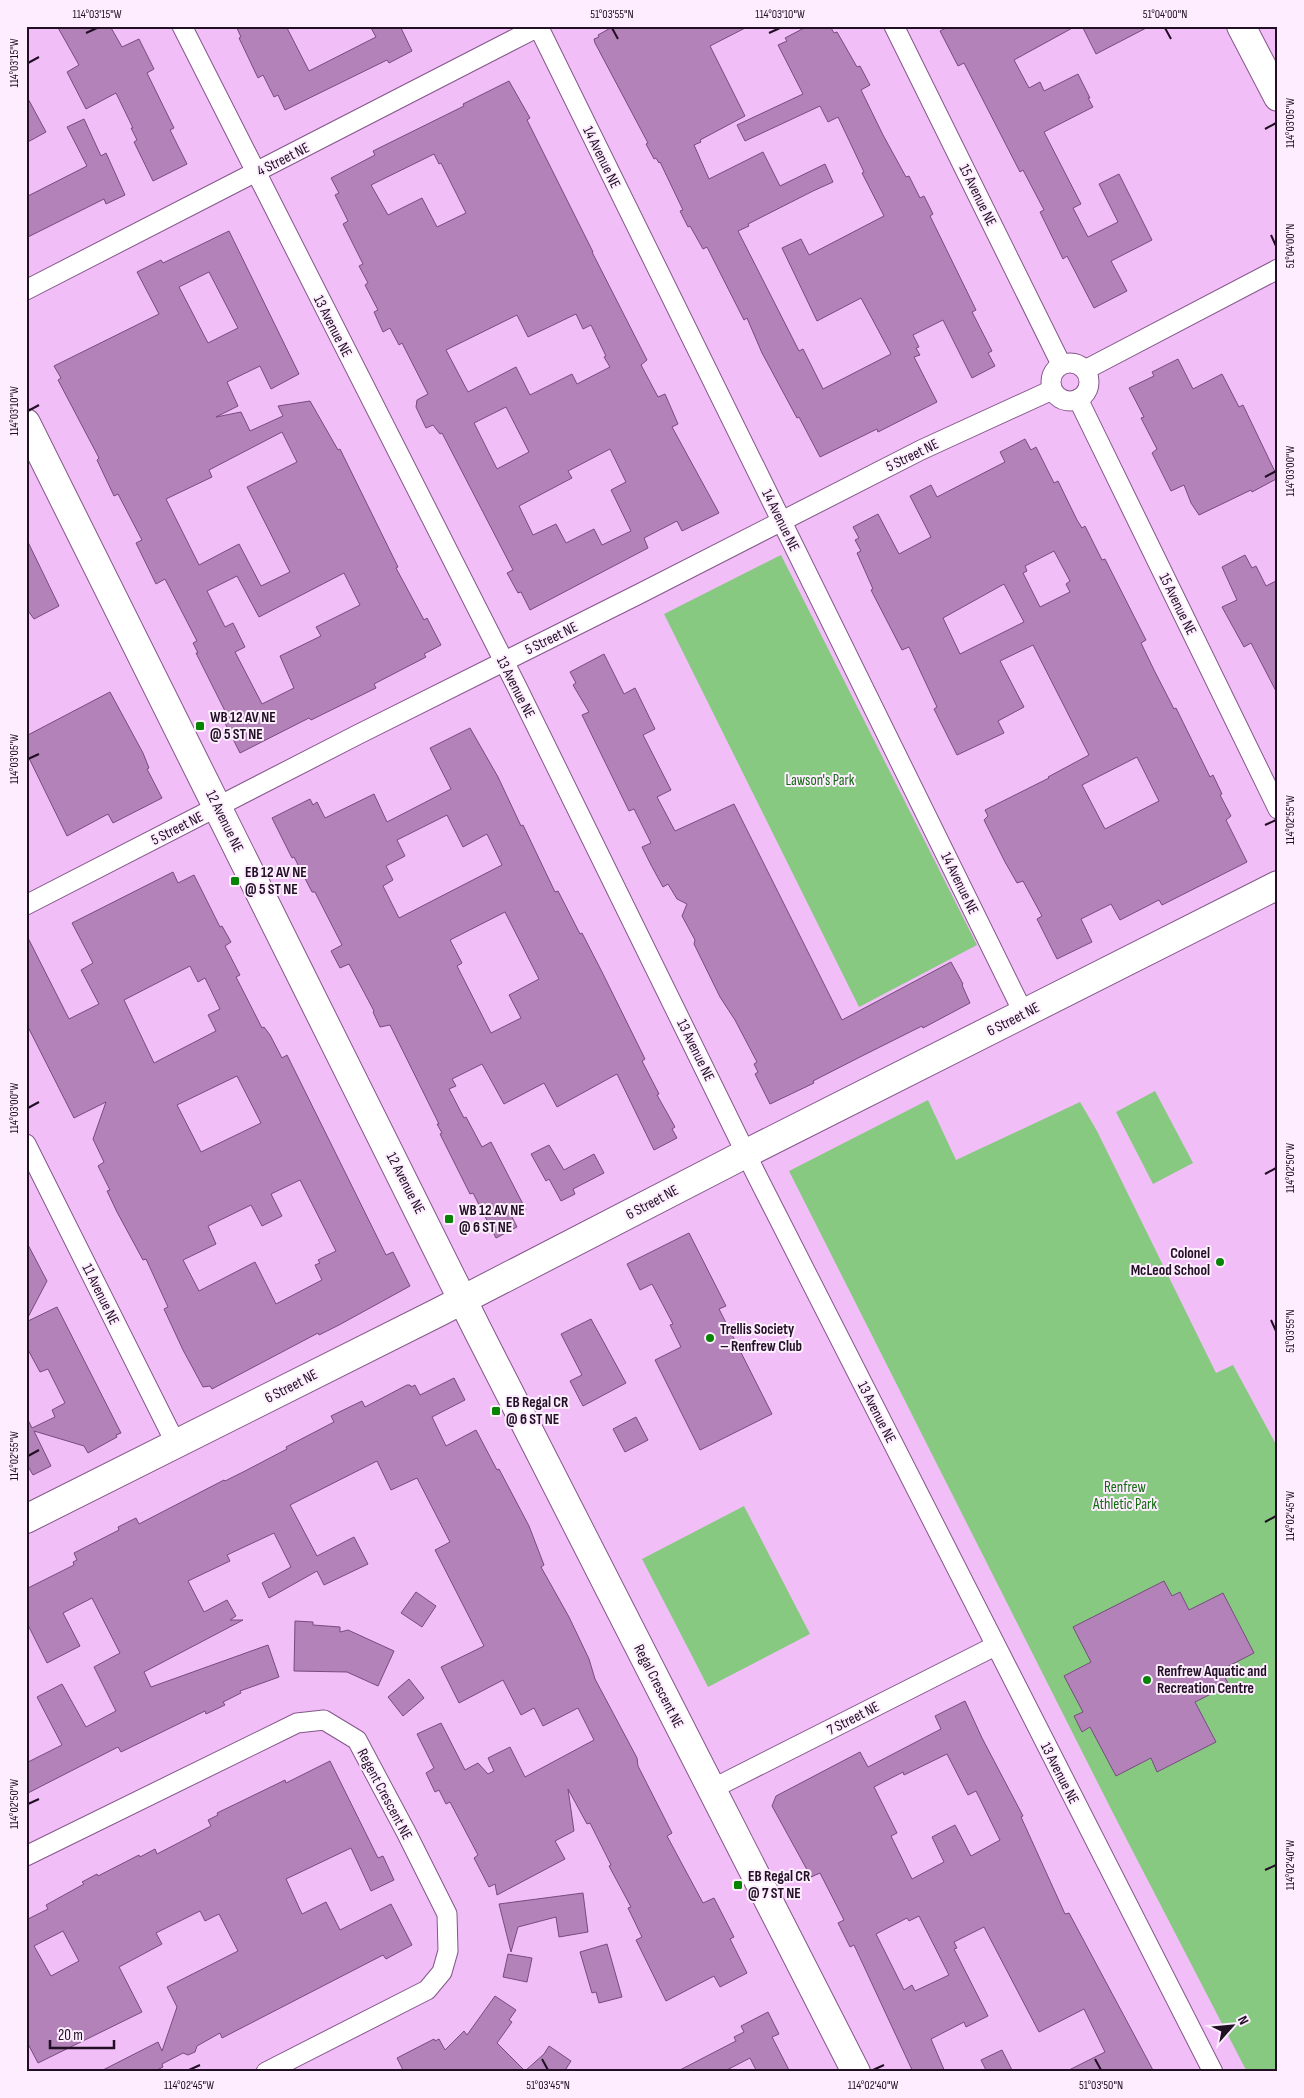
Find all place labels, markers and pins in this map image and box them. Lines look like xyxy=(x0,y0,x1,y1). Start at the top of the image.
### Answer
place label: WB 12 AV NE @ 5 ST NE xyxy=(210,708,276,744)
marker: WB 12 AV NE @ 5 ST NE xyxy=(194,720,206,732)
place label: EB 12 AV NE @ 5 ST NE xyxy=(245,863,307,899)
marker: EB 12 AV NE @ 5 ST NE xyxy=(229,875,241,887)
place label: WB 12 AV NE @ 6 ST NE xyxy=(459,1201,525,1237)
marker: WB 12 AV NE @ 6 ST NE xyxy=(443,1213,455,1225)
place label: Colonel McLeod School xyxy=(1131,1244,1210,1280)
marker: Colonel McLeod School xyxy=(1214,1256,1226,1268)
place label: Trellis Society – Renfrew Club xyxy=(720,1320,802,1356)
marker: Trellis Society – Renfrew Club xyxy=(704,1332,716,1344)
place label: EB Regal CR @ 6 ST NE xyxy=(506,1393,569,1429)
marker: EB Regal CR @ 6 ST NE xyxy=(490,1405,502,1417)
place label: Renfrew Aquatic and Recreation Centre xyxy=(1157,1662,1267,1698)
marker: Renfrew Aquatic and Recreation Centre xyxy=(1141,1674,1153,1686)
place label: EB Regal CR @ 7 ST NE xyxy=(748,1867,811,1903)
marker: EB Regal CR @ 7 ST NE xyxy=(732,1879,744,1891)

